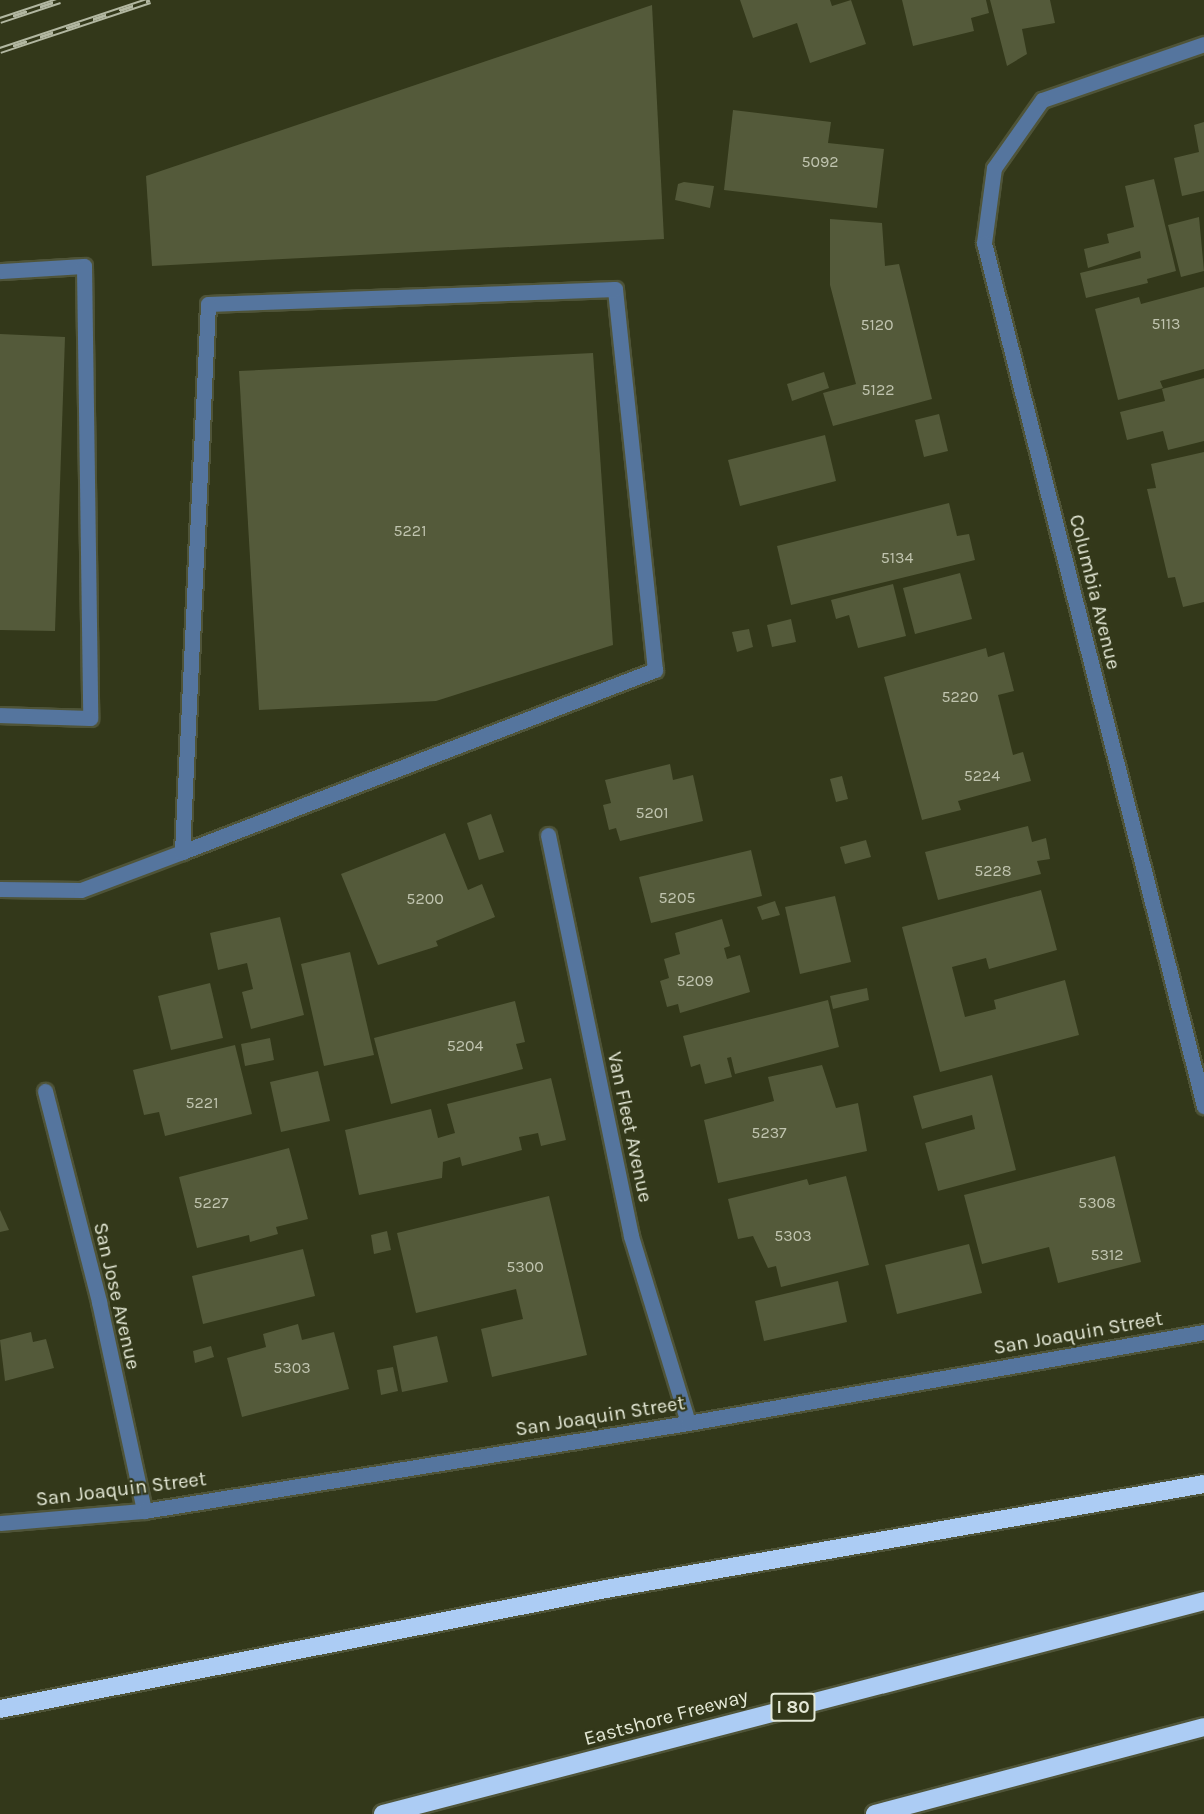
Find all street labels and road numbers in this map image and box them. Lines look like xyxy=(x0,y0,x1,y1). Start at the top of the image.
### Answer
street label: Columbia Avenue xyxy=(1064,512,1126,672)
street label: Van Fleet Avenue xyxy=(602,1050,658,1204)
street label: San Jose Avenue xyxy=(88,1220,146,1372)
street label: San Joaquin Street xyxy=(992,1306,1164,1360)
street label: San Joaquin Street xyxy=(513,1391,687,1441)
street label: San Joaquin Street xyxy=(34,1467,208,1511)
street label: Eastshore Freeway xyxy=(581,1684,751,1750)
road number: I 80 xyxy=(769,1692,817,1722)

